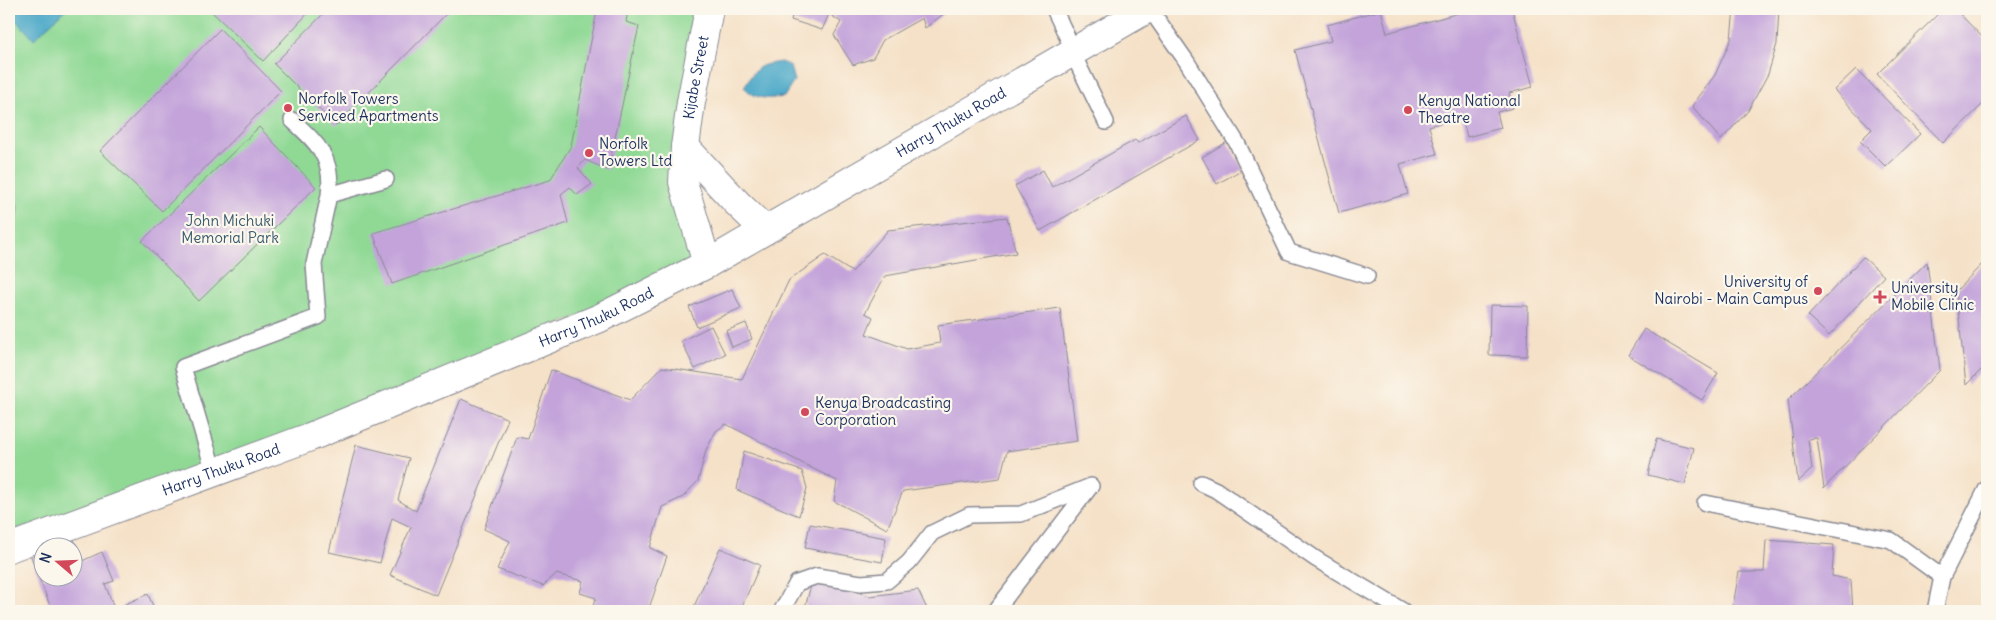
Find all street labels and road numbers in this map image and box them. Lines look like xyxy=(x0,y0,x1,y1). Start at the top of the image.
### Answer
street label: Kijabe Street xyxy=(679,34,713,120)
street label: Harry Thuku Road xyxy=(892,83,1009,162)
street label: Harry Thuku Road xyxy=(536,283,657,351)
street label: Harry Thuku Road xyxy=(159,439,283,500)

